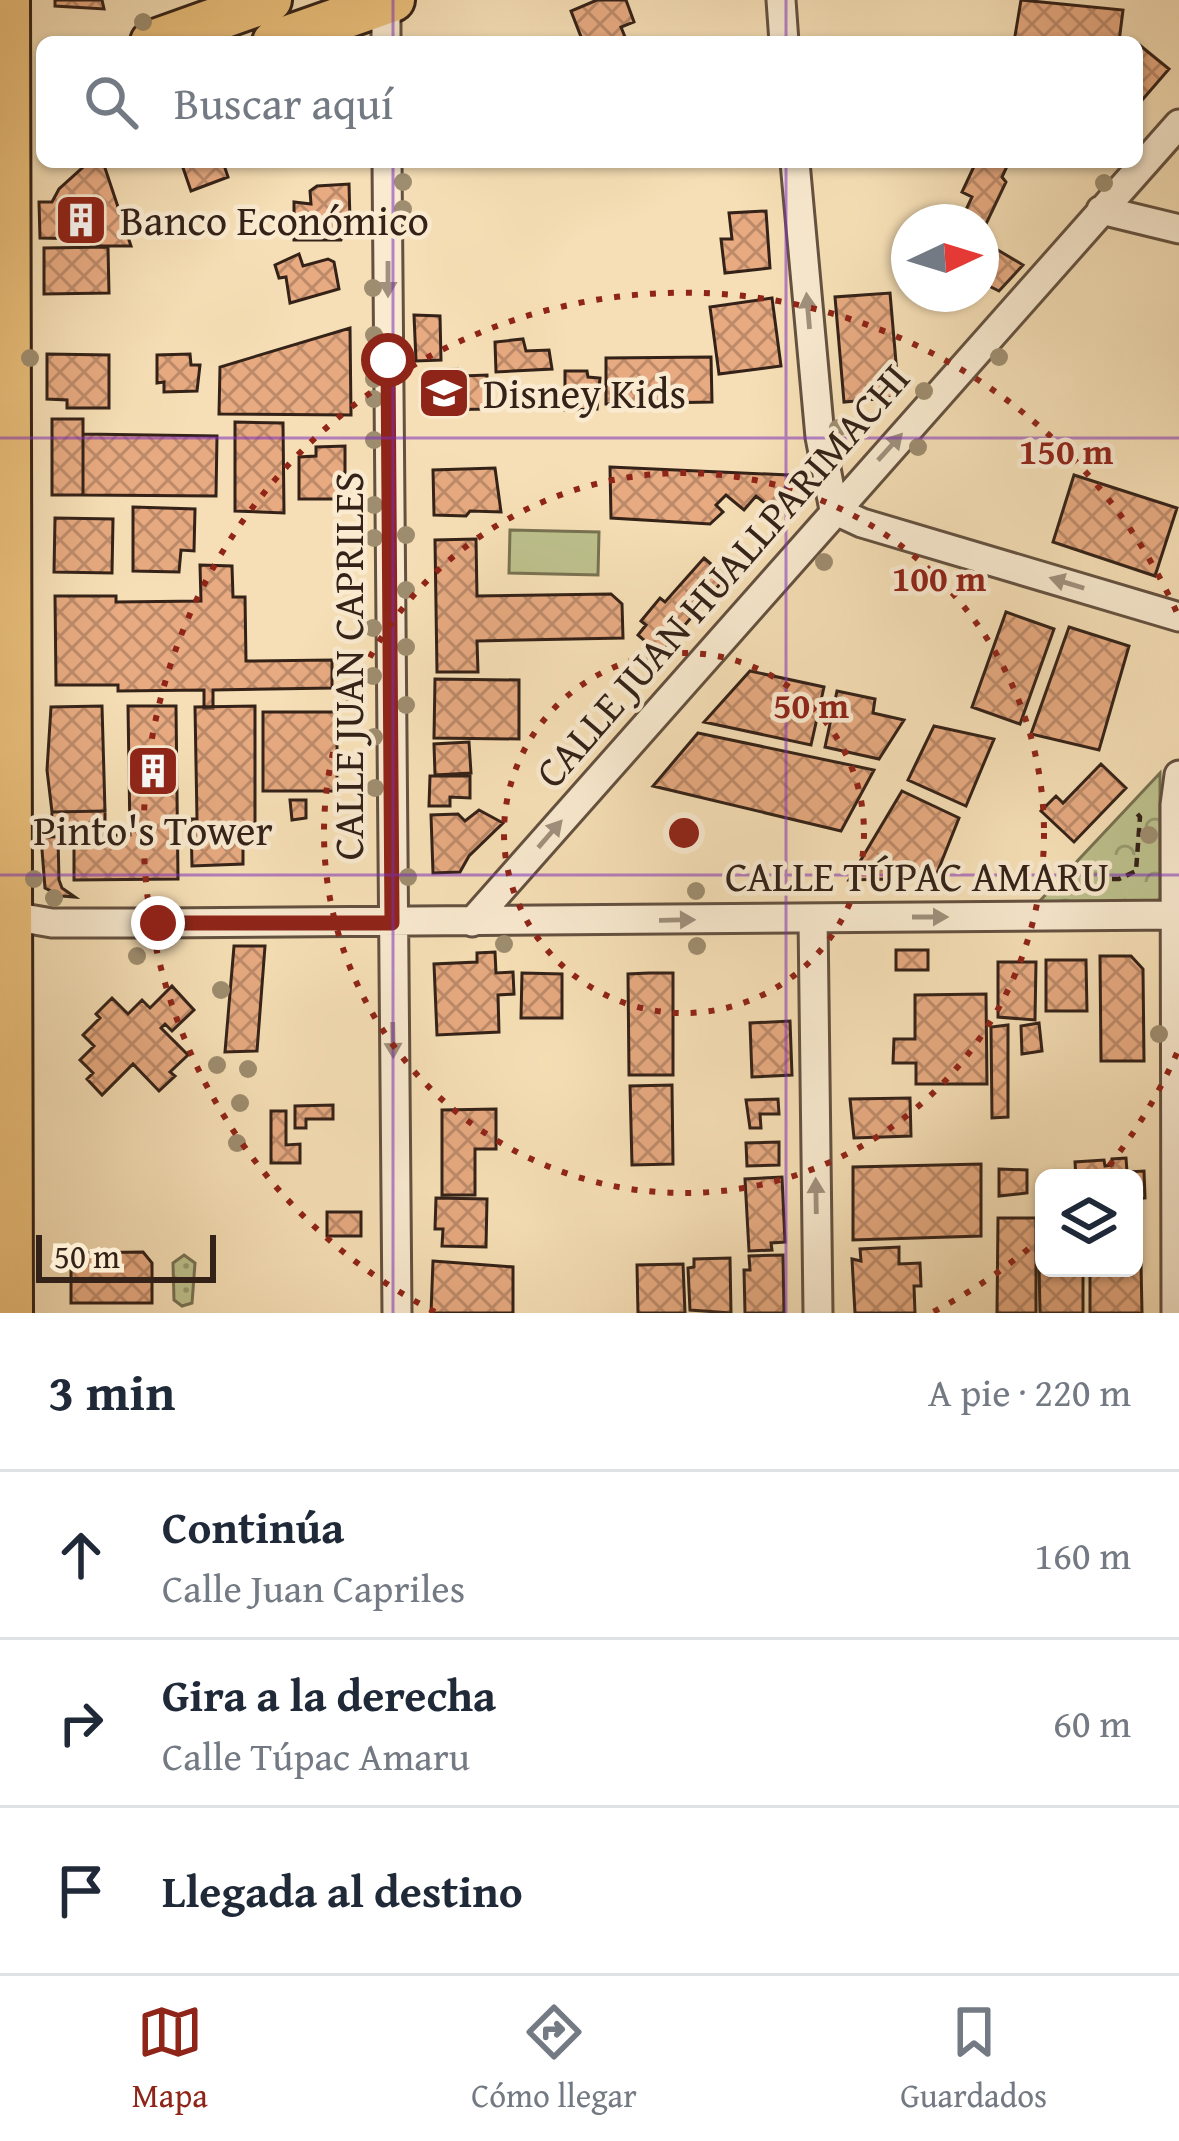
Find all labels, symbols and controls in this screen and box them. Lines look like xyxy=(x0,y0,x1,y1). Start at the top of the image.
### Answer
search box xyxy=(36,36,1143,168)
icon: search xyxy=(78,69,144,135)
text: Buscar aquí xyxy=(174,70,393,135)
place label: Banco Económico xyxy=(120,189,429,250)
building icon: Banco Económico xyxy=(53,192,109,248)
north arrow xyxy=(891,204,999,312)
one-way arrow xyxy=(378,261,398,299)
one-way arrow xyxy=(798,292,817,329)
route start xyxy=(361,333,415,387)
street label: CALLE JUAN HUALLPARIMACHI xyxy=(520,349,923,800)
place label: Disney Kids xyxy=(483,362,686,423)
school or university icon: Disney Kids xyxy=(416,365,472,421)
text: 150 m xyxy=(1019,424,1114,477)
one-way arrow xyxy=(876,432,903,461)
street label: CALLE JUAN CAPRILES xyxy=(317,472,378,860)
text: 100 m xyxy=(892,551,987,604)
one-way arrow xyxy=(1048,573,1085,591)
text: 50 m xyxy=(773,678,849,731)
building icon: Pinto's Tower xyxy=(125,743,181,799)
place label: Pinto's Tower xyxy=(33,799,273,860)
centre of rings xyxy=(663,812,705,854)
one-way arrow xyxy=(536,820,563,849)
street label: CALLE TÚPAC AMARU xyxy=(725,845,1109,906)
route end xyxy=(131,896,185,950)
one-way arrow xyxy=(912,908,950,927)
one-way arrow xyxy=(659,910,697,930)
one-way arrow xyxy=(383,1022,403,1060)
map controls xyxy=(1035,1169,1143,1277)
button: layers xyxy=(1035,1169,1143,1277)
one-way arrow xyxy=(807,1176,826,1214)
scale bar xyxy=(36,1229,216,1282)
text: 50 m xyxy=(54,1232,120,1280)
text: 3 min xyxy=(48,1354,175,1429)
text: A pie · 220 m xyxy=(928,1363,1131,1420)
text: Continúa xyxy=(162,1494,344,1559)
icon: ahead xyxy=(48,1522,114,1588)
text: 160 m xyxy=(1034,1526,1131,1583)
text: Calle Juan Capriles xyxy=(162,1559,465,1616)
text: Gira a la derecha xyxy=(162,1662,496,1727)
icon: right xyxy=(48,1690,114,1756)
text: 60 m xyxy=(1053,1694,1131,1751)
text: Calle Túpac Amaru xyxy=(162,1727,470,1784)
icon: arrive xyxy=(48,1858,114,1924)
text: Llegada al destino xyxy=(162,1858,523,1923)
tab: Mapa xyxy=(132,1999,208,2119)
tab: Cómo llegar xyxy=(471,1999,637,2119)
tab: Guardados xyxy=(900,1999,1047,2119)

